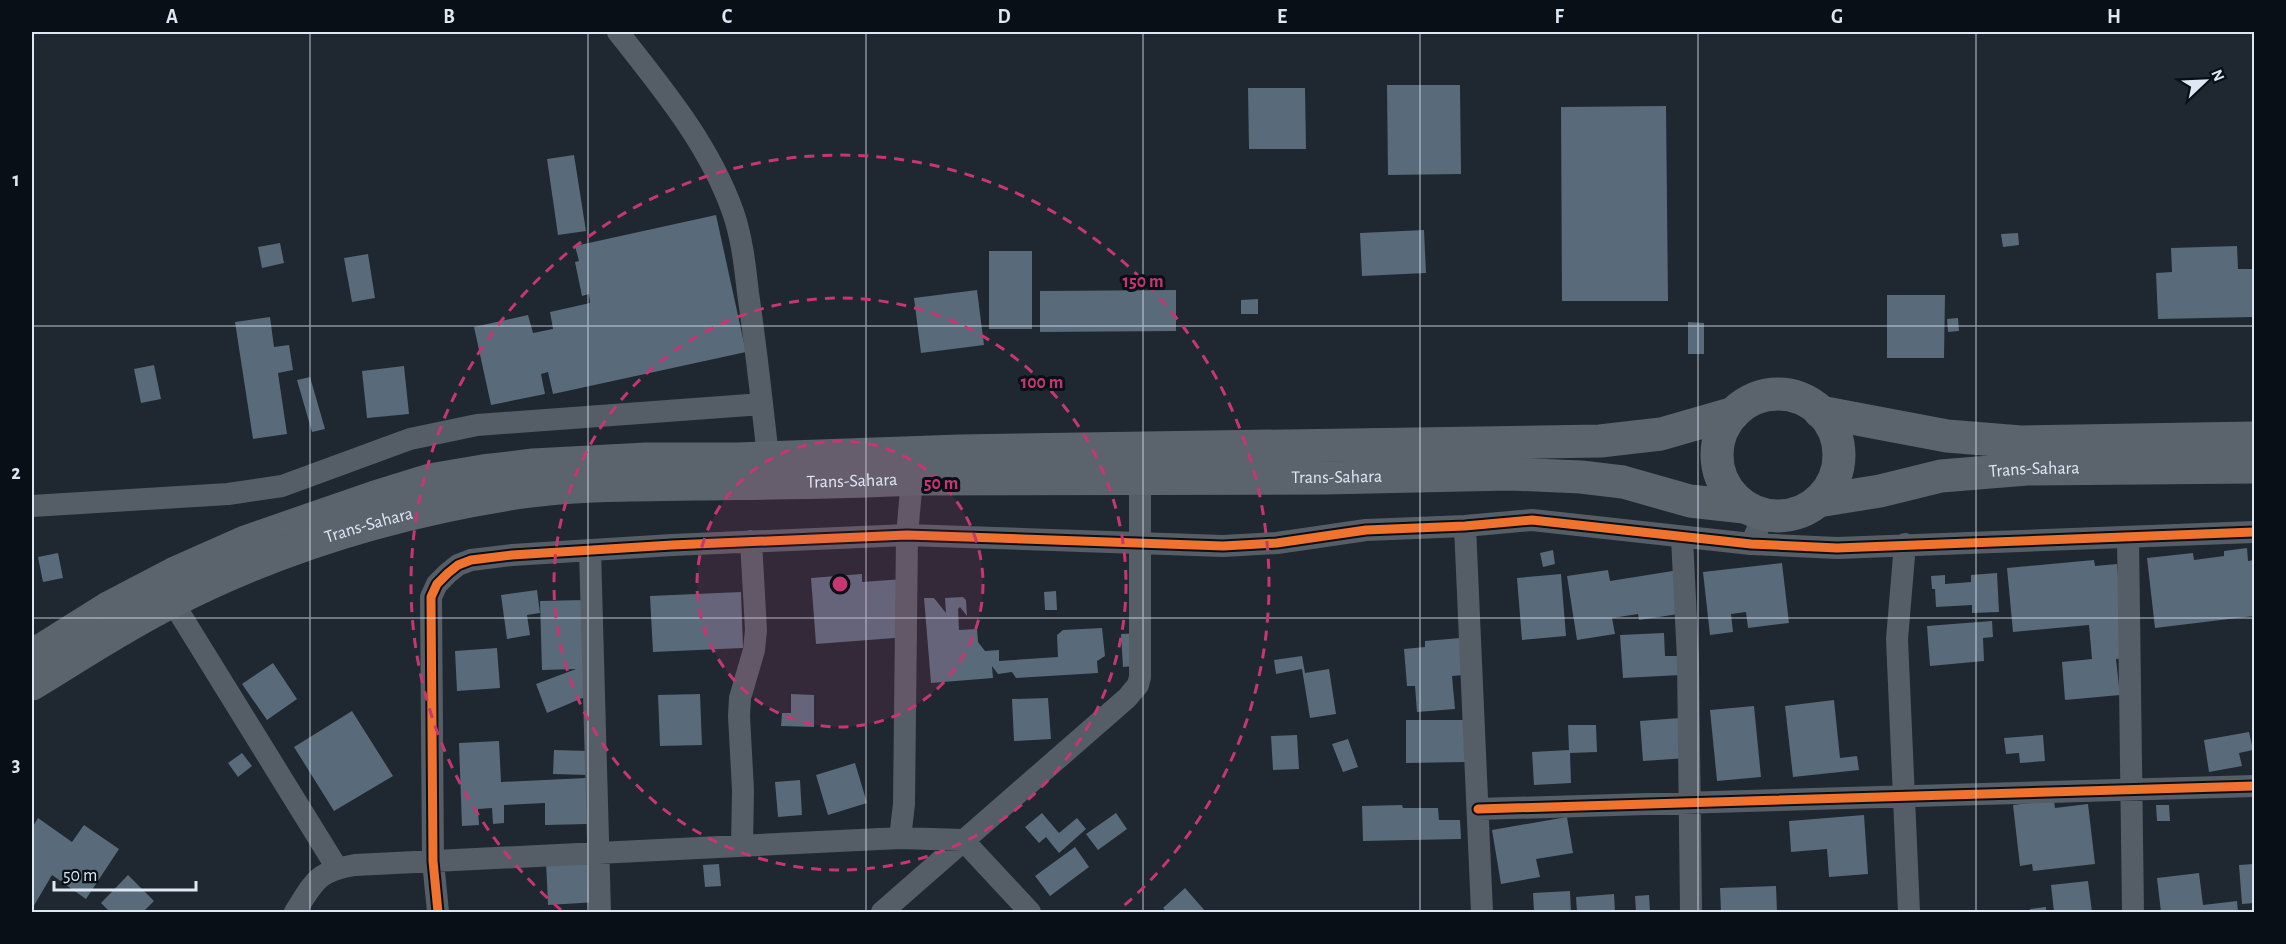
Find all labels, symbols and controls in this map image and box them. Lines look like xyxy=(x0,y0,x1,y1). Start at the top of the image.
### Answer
text: A xyxy=(166,7,178,27)
text: B xyxy=(443,7,455,27)
text: C xyxy=(722,7,733,27)
text: D xyxy=(997,7,1011,27)
text: E xyxy=(1277,7,1287,27)
text: F xyxy=(1554,7,1564,27)
text: G xyxy=(1831,7,1843,27)
text: H xyxy=(2107,7,2121,27)
north arrow xyxy=(2175,51,2235,111)
text: N xyxy=(2208,67,2227,84)
text: 1 xyxy=(12,170,20,190)
text: 150 m xyxy=(1123,273,1163,291)
text: 100 m xyxy=(1021,374,1063,392)
street label: Trans-Sahara xyxy=(1988,460,2080,481)
text: 2 xyxy=(11,463,21,483)
street label: Trans-Sahara xyxy=(1291,468,1382,487)
street label: Trans-Sahara xyxy=(806,471,898,492)
text: 50 m xyxy=(924,475,958,493)
street label: Trans-Sahara xyxy=(323,505,415,547)
centre of rings xyxy=(830,574,850,594)
text: 3 xyxy=(12,755,20,775)
scale bar xyxy=(54,854,196,892)
text: 50 m xyxy=(63,867,97,885)

